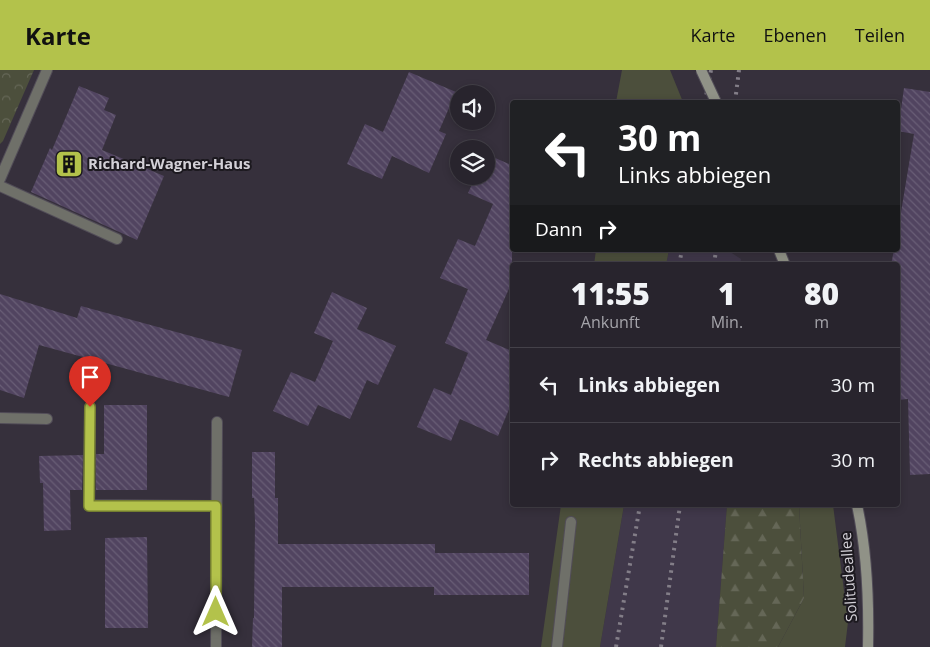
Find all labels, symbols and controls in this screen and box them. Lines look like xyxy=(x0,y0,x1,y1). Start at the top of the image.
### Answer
text: Karte xyxy=(25,19,91,52)
text: Karte xyxy=(691,23,735,47)
text: Ebenen xyxy=(763,23,827,47)
text: Teilen xyxy=(855,23,905,47)
map controls xyxy=(450,85,495,185)
button: sound xyxy=(450,85,495,130)
text: 30 m xyxy=(618,114,701,161)
icon: left xyxy=(535,120,600,185)
button: layers xyxy=(450,140,495,185)
building icon: Richard-Wagner-Haus xyxy=(54,149,84,179)
place label: Richard-Wagner-Haus xyxy=(88,153,251,173)
text: Links abbiegen xyxy=(618,159,771,189)
icon: right xyxy=(593,215,621,243)
text: Dann xyxy=(535,216,583,242)
text: 11:55 xyxy=(571,273,650,314)
text: 1 xyxy=(718,273,736,314)
text: 80 xyxy=(804,273,839,314)
text: Ankunft xyxy=(581,311,640,333)
text: Min. xyxy=(711,311,743,333)
text: m xyxy=(814,311,829,333)
pin xyxy=(69,356,111,407)
icon: arrive xyxy=(76,363,104,391)
icon: left xyxy=(535,371,563,399)
text: Links abbiegen xyxy=(578,372,720,398)
text: 30 m xyxy=(831,372,875,398)
icon: right xyxy=(535,446,563,474)
text: Rechts abbiegen xyxy=(578,447,734,473)
text: 30 m xyxy=(831,447,875,473)
street label: Solitudeallee xyxy=(835,532,861,623)
position arrow xyxy=(189,585,241,637)

